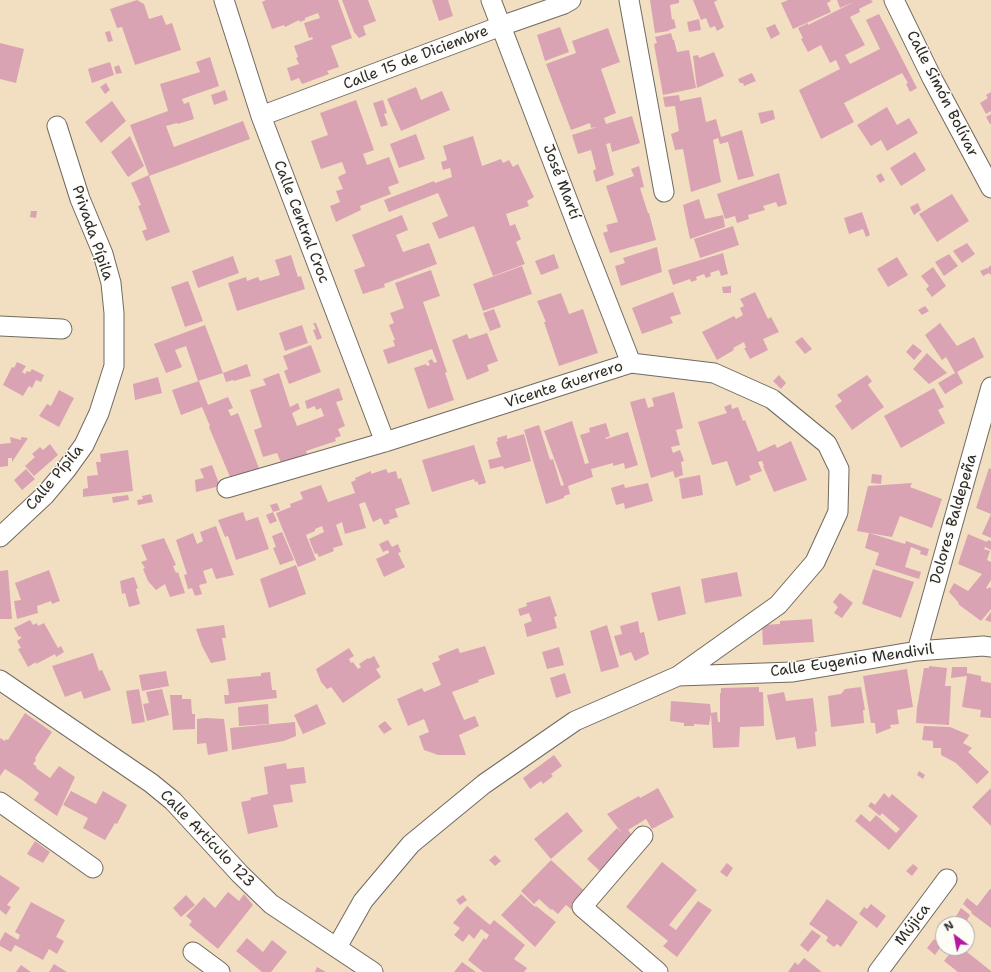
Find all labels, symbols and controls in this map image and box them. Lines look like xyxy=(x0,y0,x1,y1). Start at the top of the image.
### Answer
street label: Calle 15 de Diciembre xyxy=(341,22,491,94)
street label: Calle Simón Bolívar xyxy=(902,28,982,160)
street label: José Martí xyxy=(538,142,584,222)
street label: Calle Central Croc xyxy=(269,158,333,286)
street label: Privada Pípila xyxy=(67,183,117,283)
street label: Vicente Guerrero xyxy=(503,357,625,413)
street label: Calle Pípila xyxy=(22,442,88,514)
street label: Dolores Baldepeña xyxy=(927,452,981,586)
street label: Calle Eugenio Mendivil xyxy=(769,641,935,681)
street label: Calle Artículo 123 xyxy=(156,787,258,891)
street label: Mújica xyxy=(892,901,934,949)
north arrow xyxy=(935,916,975,956)
text: N xyxy=(941,918,957,935)

